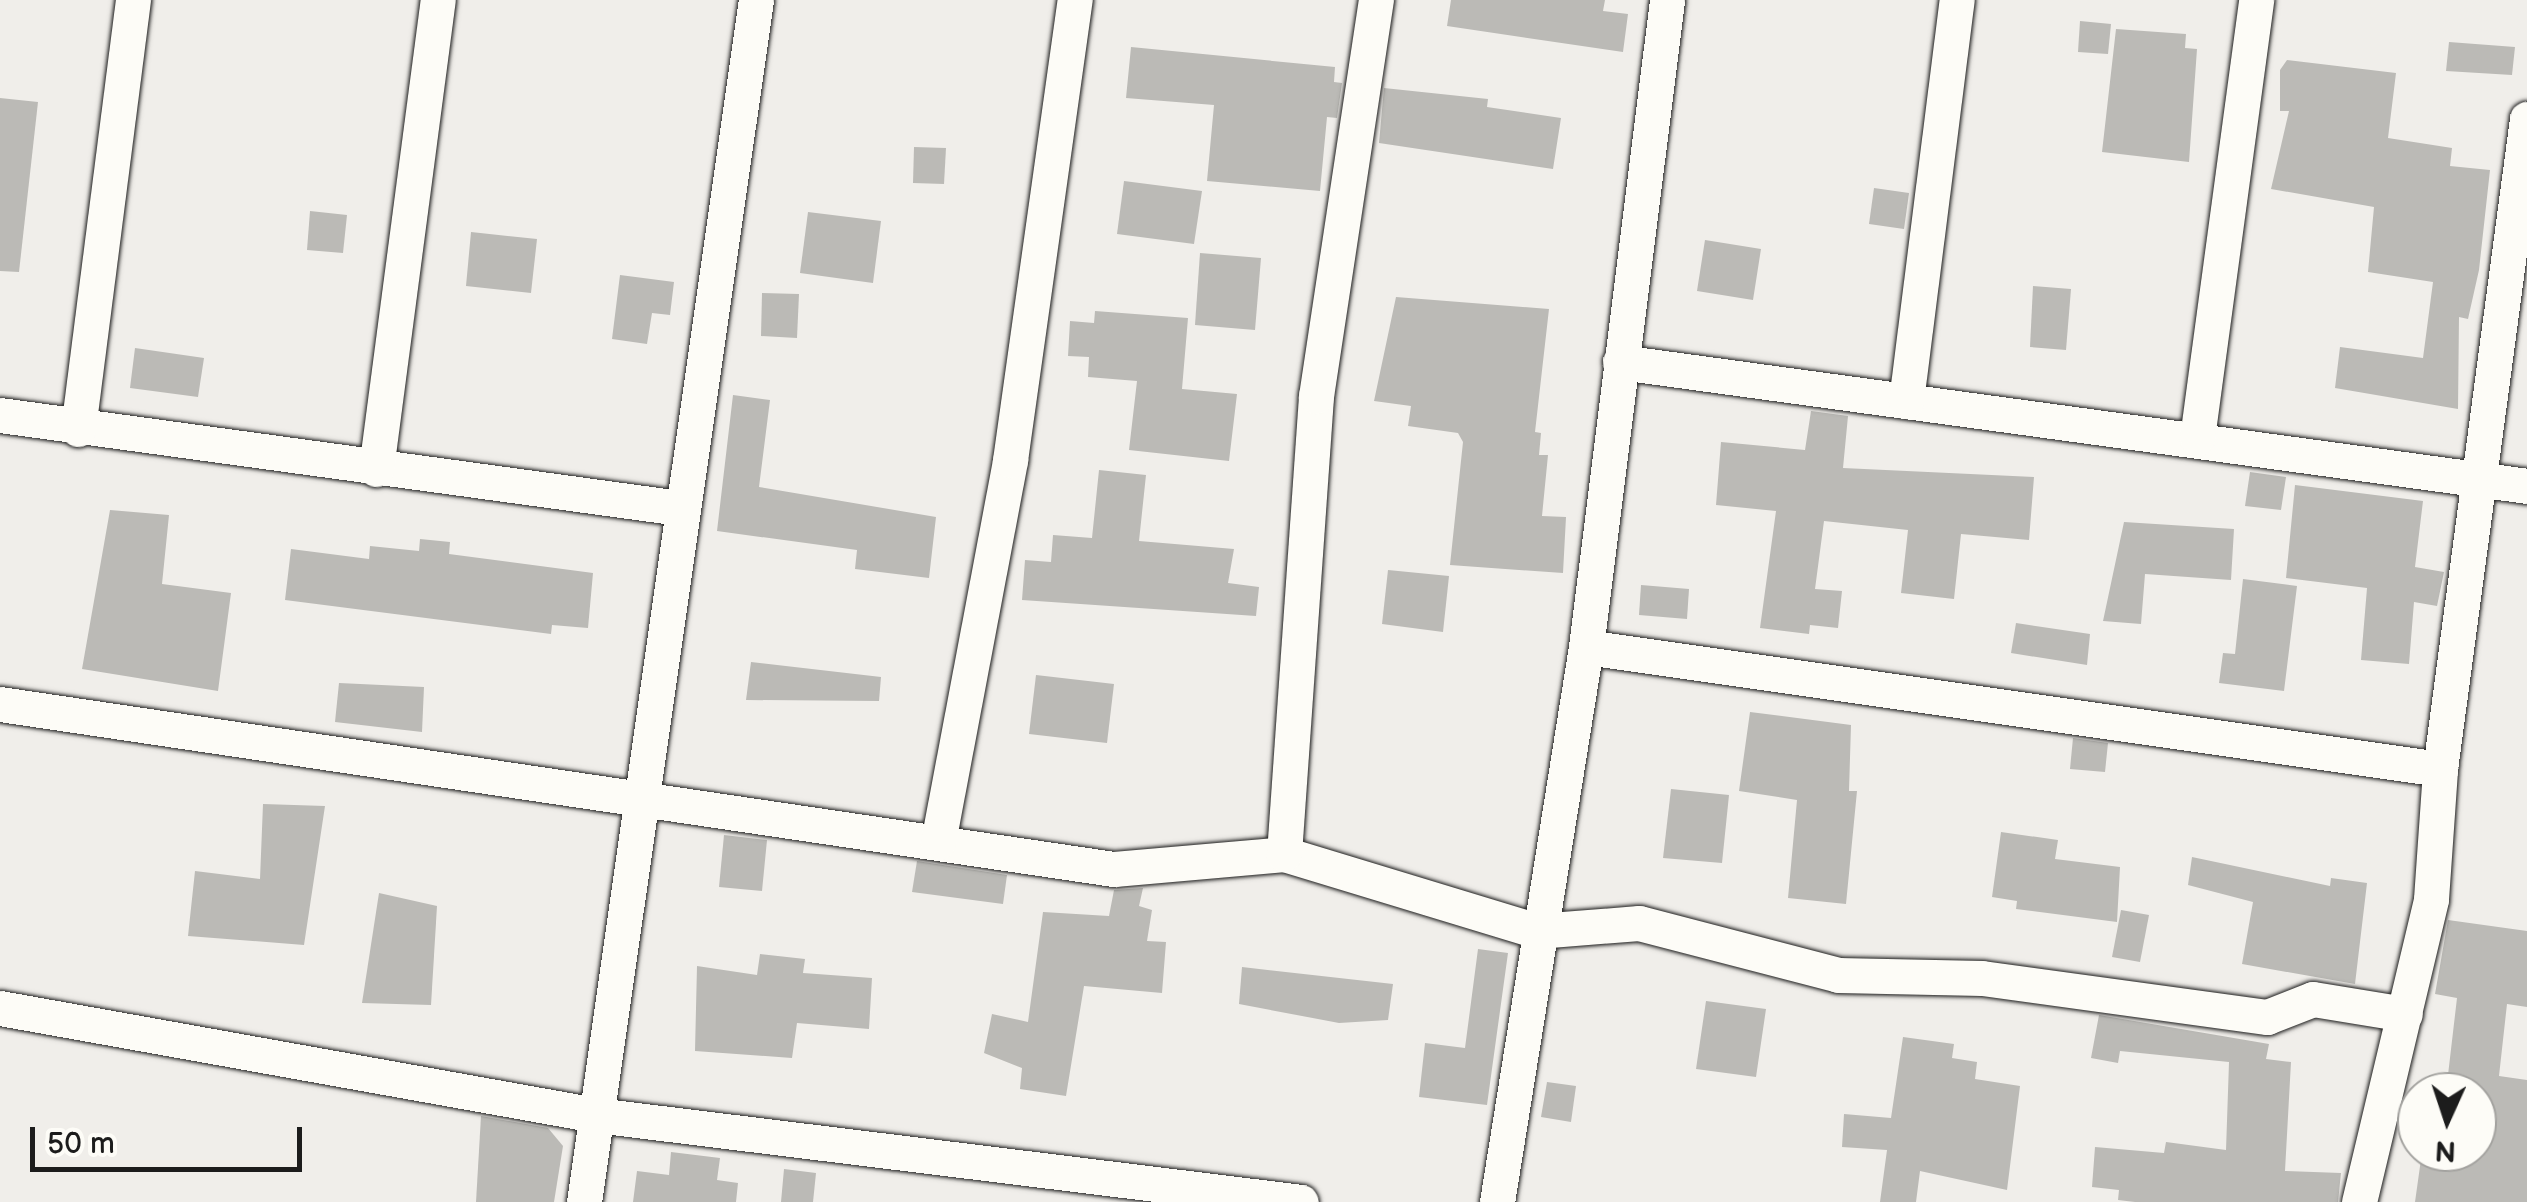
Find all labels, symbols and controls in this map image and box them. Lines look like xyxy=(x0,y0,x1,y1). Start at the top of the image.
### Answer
north arrow xyxy=(2397,1072,2497,1172)
scale bar xyxy=(35,1107,308,1169)
text: 50 m xyxy=(47,1126,115,1162)
text: N xyxy=(2434,1133,2457,1167)

